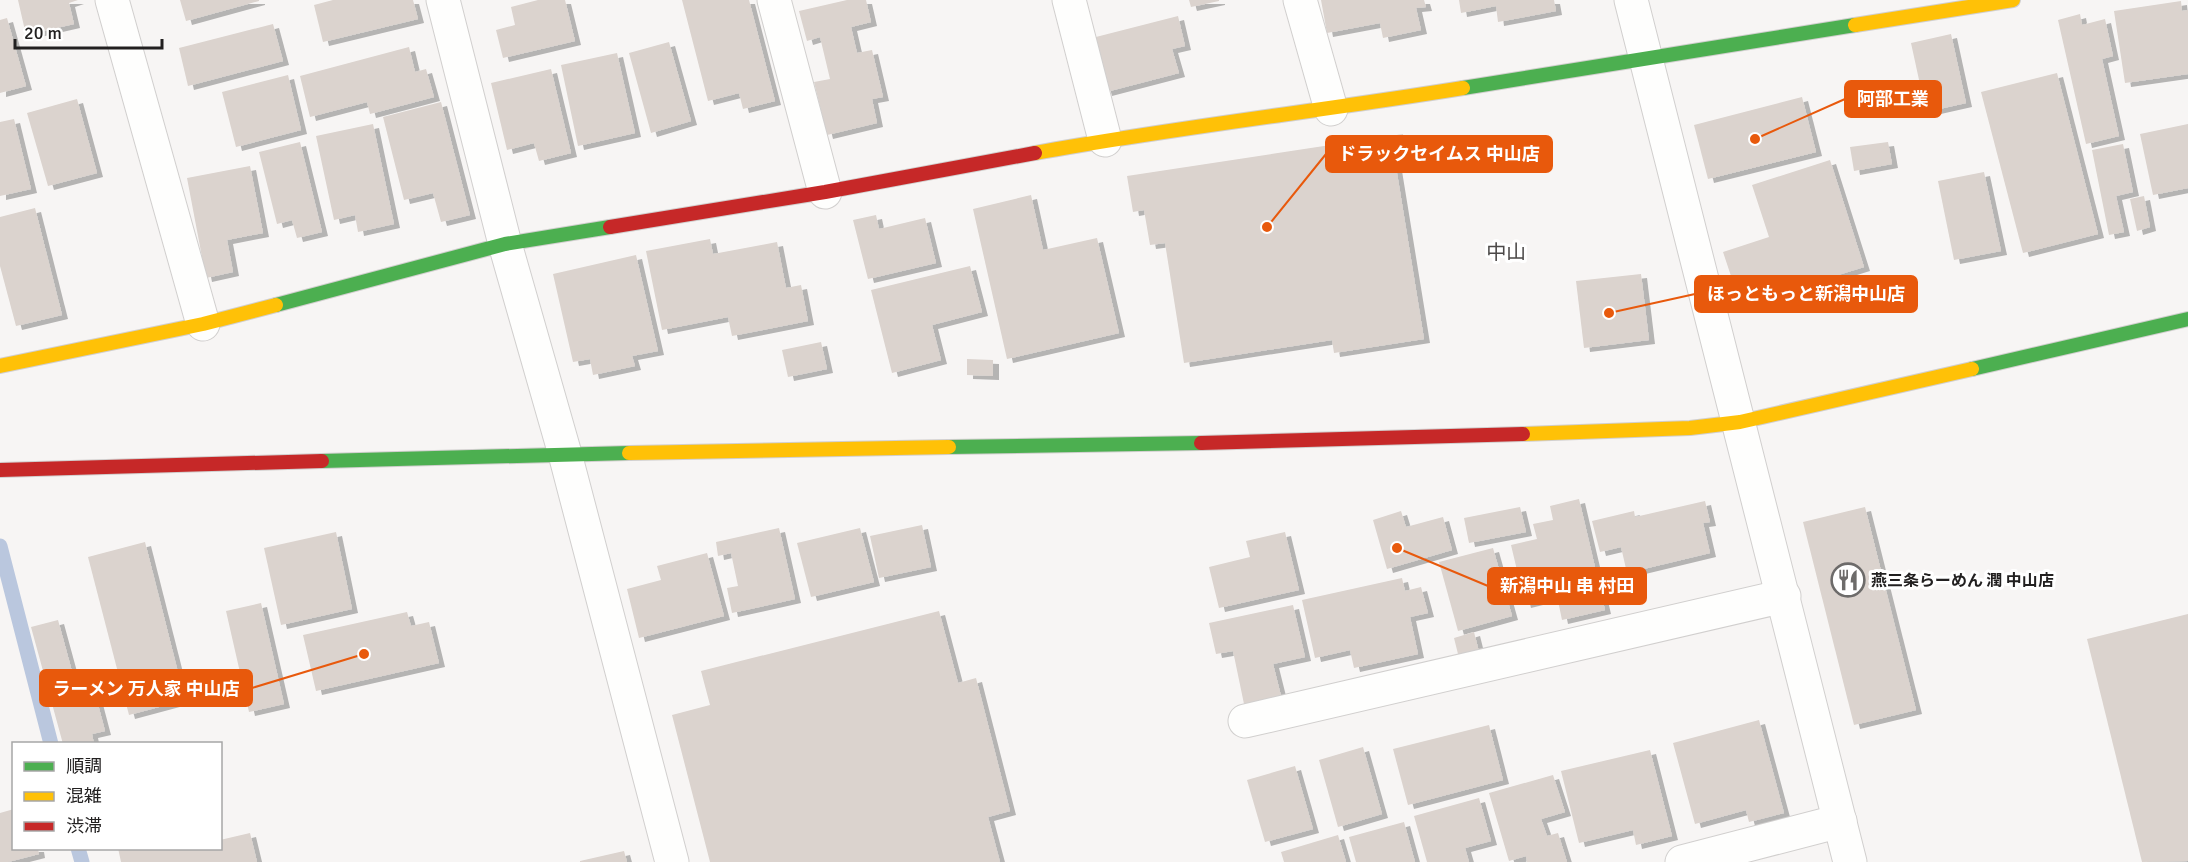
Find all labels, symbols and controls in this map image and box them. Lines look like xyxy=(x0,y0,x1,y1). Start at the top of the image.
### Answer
scale bar xyxy=(15,12,162,50)
text: 20 m xyxy=(24,22,62,44)
callout: 阿部工業 xyxy=(1845,81,1941,117)
text: 阿部工業 xyxy=(1857,88,1929,110)
callout: ドラックセイムス 中山店 xyxy=(1326,136,1552,172)
text: ドラックセイムス 中山店 xyxy=(1338,143,1540,165)
district label: 中山 xyxy=(1486,240,1526,265)
callout: ほっともっと新潟中山店 xyxy=(1695,276,1917,312)
text: ほっともっと新潟中山店 xyxy=(1707,283,1905,305)
restaurant icon: 燕三条らーめん 潤 中山店 xyxy=(1830,562,1866,598)
callout: 新潟中山 串 村田 xyxy=(1488,568,1646,604)
place label: 燕三条らーめん 潤 中山店 xyxy=(1871,571,2054,591)
text: 新潟中山 串 村田 xyxy=(1500,575,1634,597)
callout: ラーメン 万人家 中山店 xyxy=(40,670,252,706)
text: ラーメン 万人家 中山店 xyxy=(52,678,240,700)
legend xyxy=(12,742,222,850)
text: 順調 xyxy=(66,755,102,777)
text: 混雑 xyxy=(66,785,102,807)
text: 渋滞 xyxy=(66,815,102,837)

